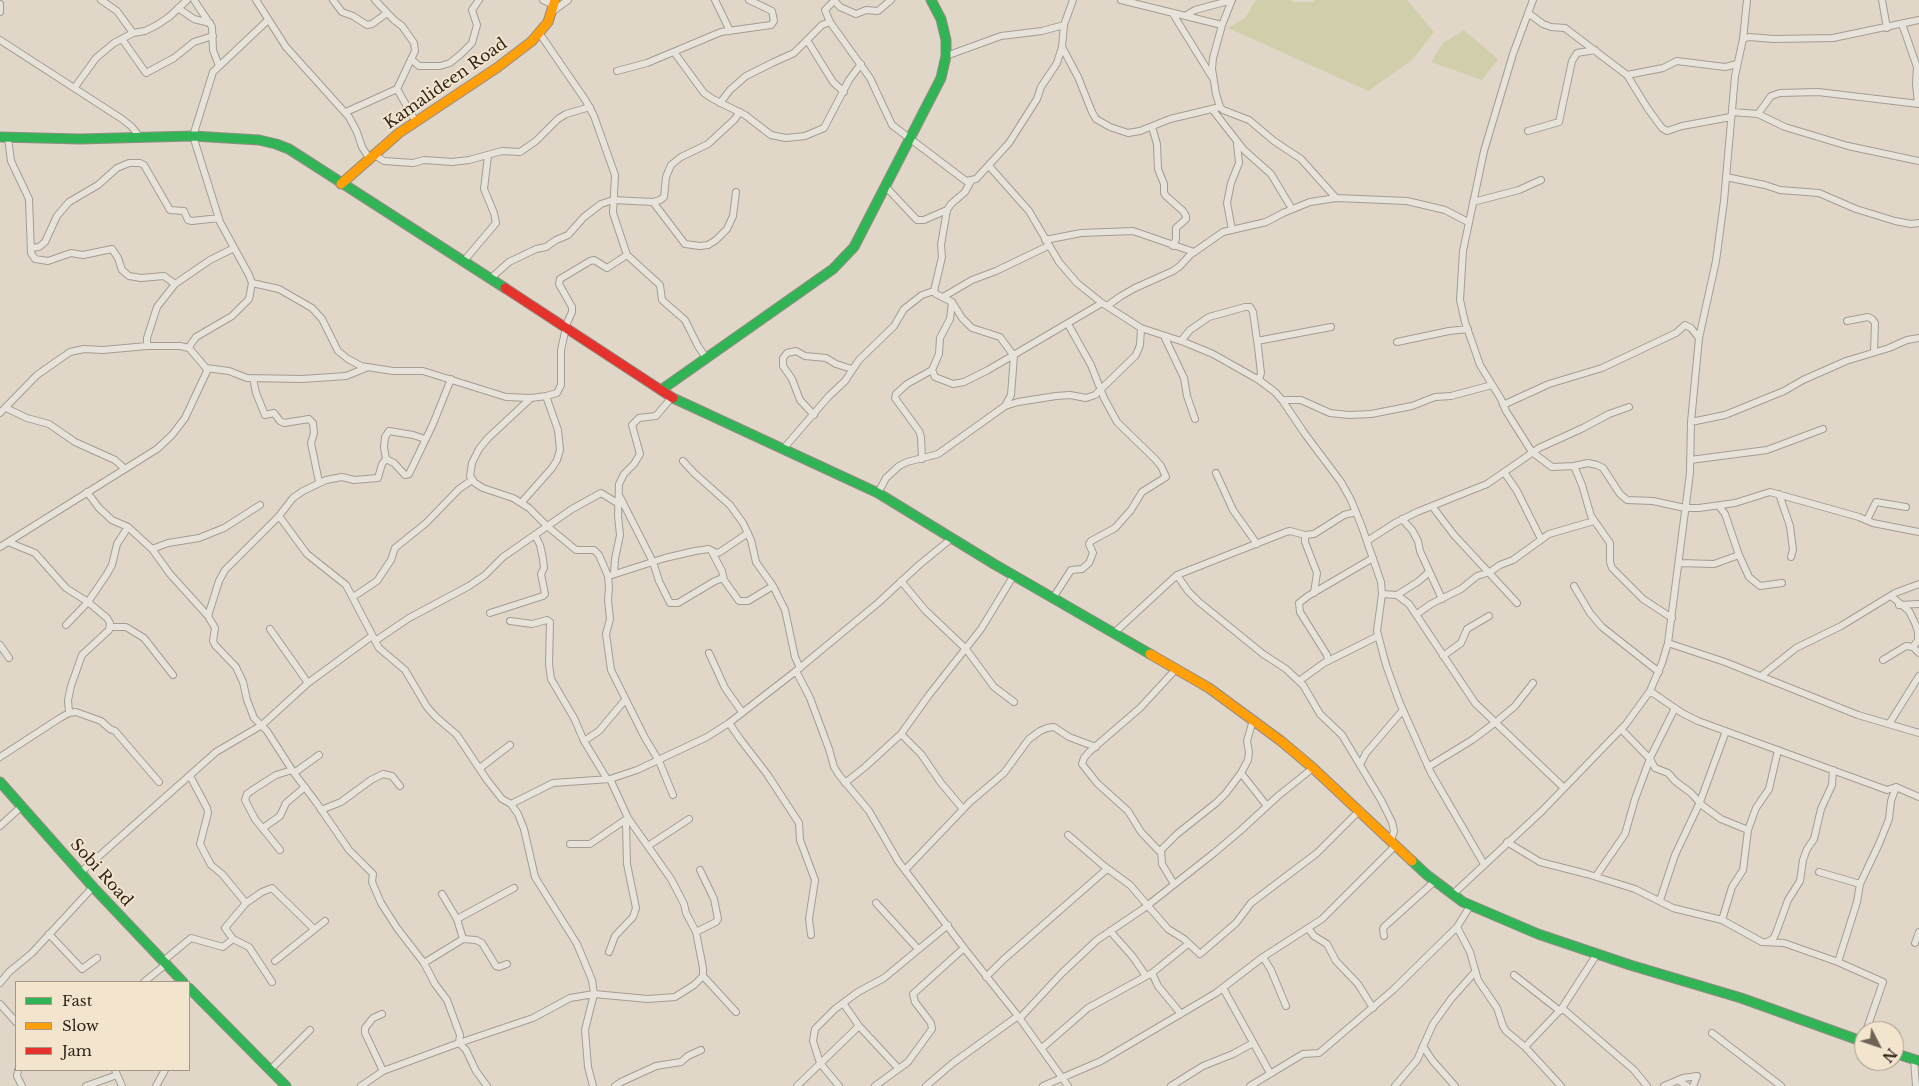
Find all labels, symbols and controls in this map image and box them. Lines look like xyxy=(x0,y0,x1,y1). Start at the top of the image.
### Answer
street label: Kamalideen Road xyxy=(381,34,511,134)
street label: Sobi Road xyxy=(66,835,136,911)
legend xyxy=(15,981,190,1071)
text: Fast xyxy=(62,991,92,1010)
text: Slow xyxy=(62,1016,99,1035)
north arrow xyxy=(1854,1021,1904,1071)
text: Jam xyxy=(62,1041,92,1060)
text: N xyxy=(1878,1044,1901,1066)

